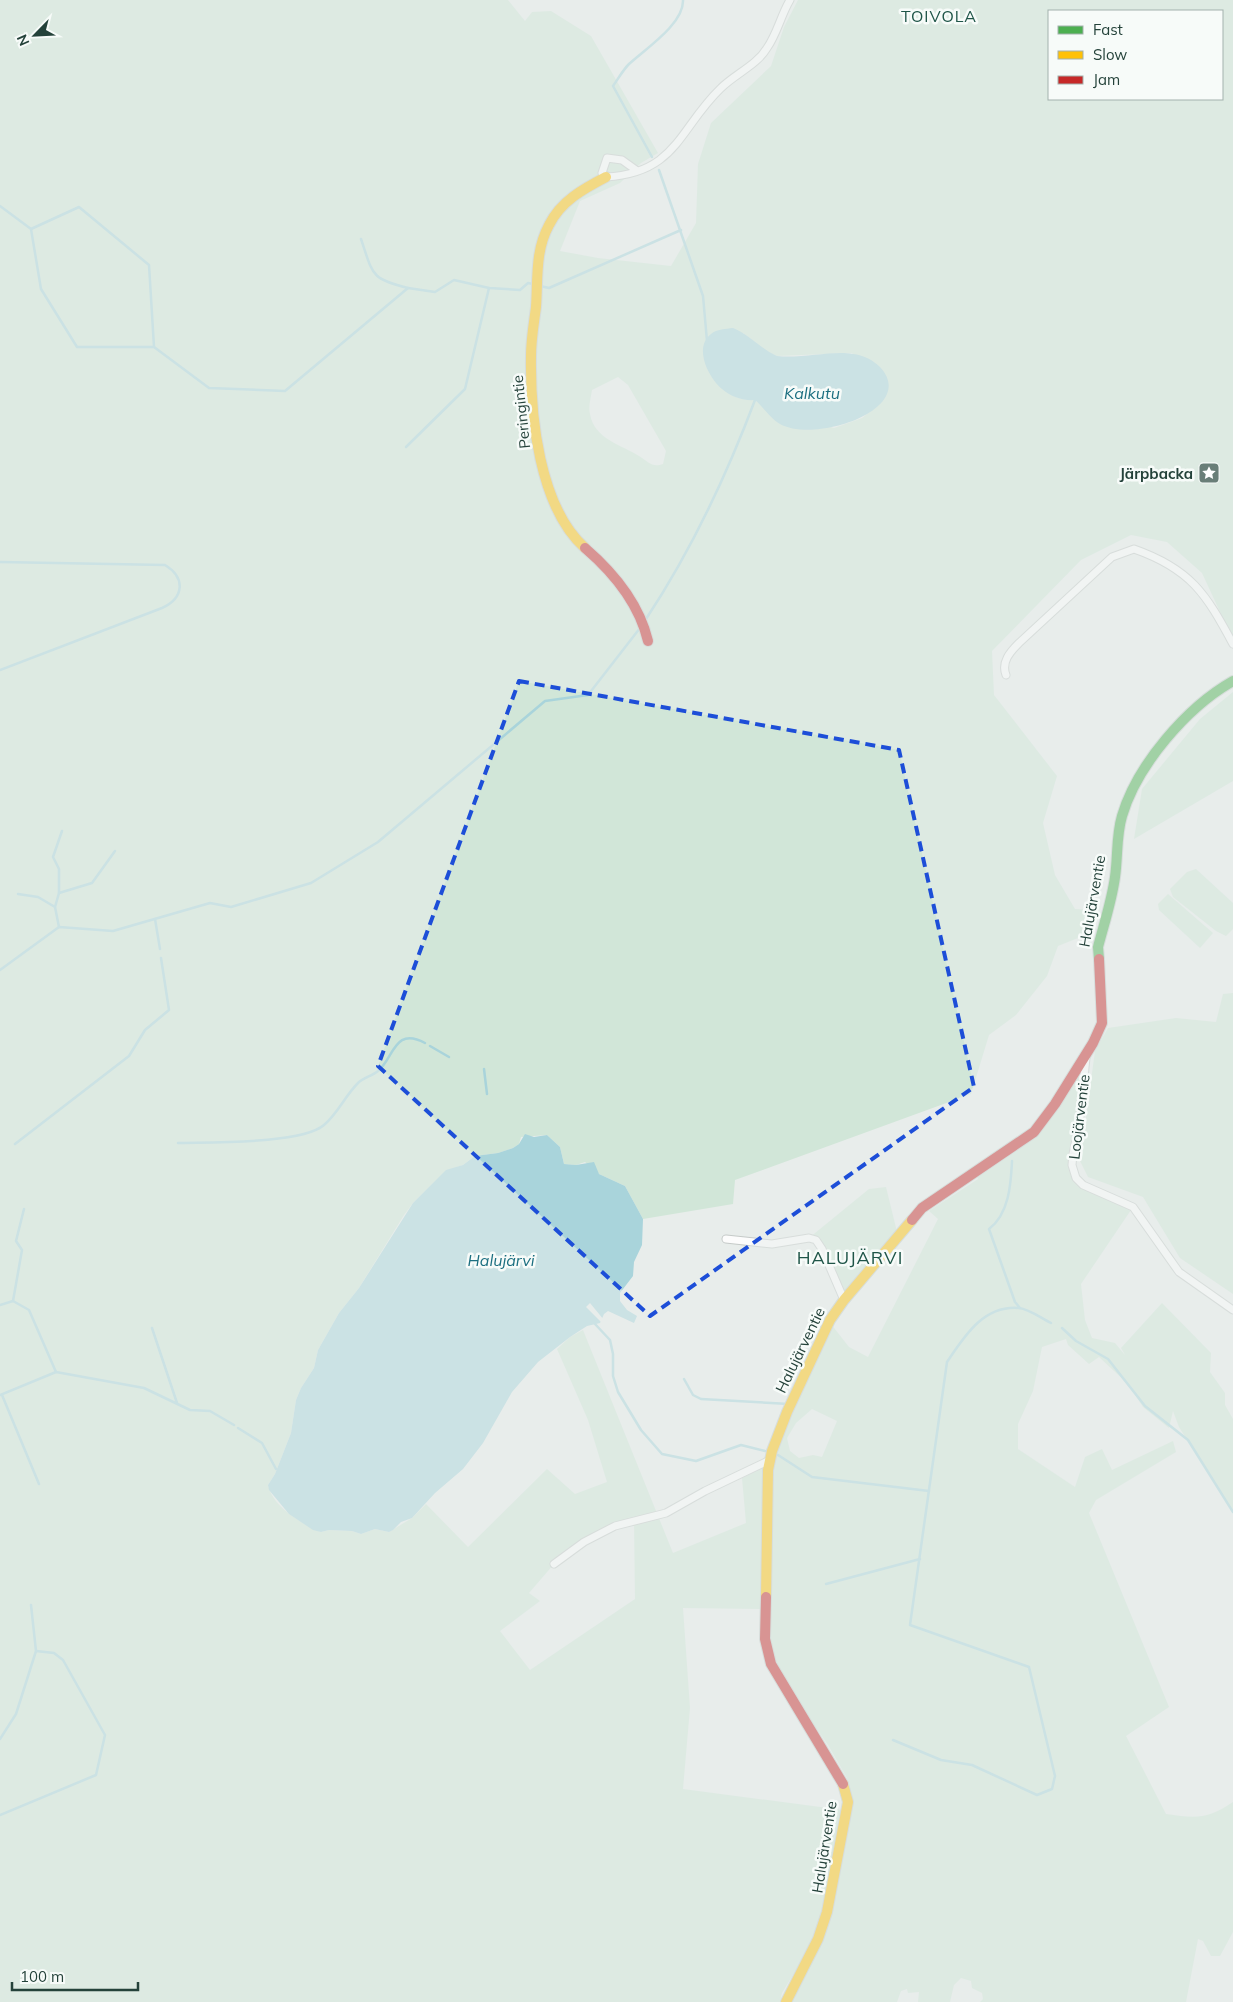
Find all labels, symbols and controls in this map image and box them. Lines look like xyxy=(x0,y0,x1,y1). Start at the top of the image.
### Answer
district label: TOIVOLA xyxy=(901,6,977,26)
north arrow xyxy=(10,10,60,60)
legend xyxy=(1048,10,1223,100)
text: Fast xyxy=(1093,20,1123,39)
text: N xyxy=(13,32,33,49)
text: Slow xyxy=(1093,45,1127,64)
text: Jam xyxy=(1093,70,1120,89)
street label: Peringintie xyxy=(508,374,534,450)
water label: Kalkutu xyxy=(784,383,840,403)
place icon: Järpbacka xyxy=(1197,461,1221,485)
place label: Järpbacka xyxy=(1119,464,1193,483)
street label: Halujärventie xyxy=(1075,854,1109,948)
street label: Loojärventie xyxy=(1064,1073,1094,1161)
district label: HALUJÄRVI xyxy=(797,1246,903,1269)
water label: Halujärvi xyxy=(468,1250,535,1270)
street label: Halujärventie xyxy=(771,1304,829,1396)
street label: Halujärventie xyxy=(807,1800,841,1894)
scale bar xyxy=(12,1960,139,1992)
text: 100 m xyxy=(20,1967,64,1986)

